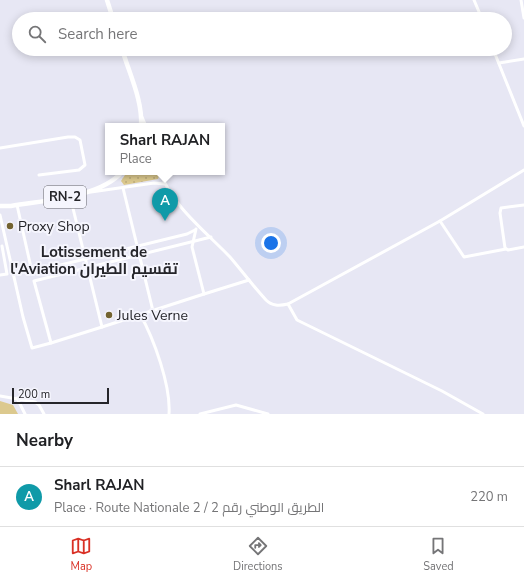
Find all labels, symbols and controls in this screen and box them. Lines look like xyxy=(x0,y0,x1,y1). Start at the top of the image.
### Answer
search box xyxy=(12,12,512,56)
icon: search xyxy=(26,23,48,45)
text: Search here xyxy=(58,24,138,44)
popup xyxy=(105,123,225,175)
text: Sharl RAJAN xyxy=(120,130,210,150)
text: Place xyxy=(120,150,152,168)
road number: RN-2 xyxy=(44,186,86,208)
pin: A xyxy=(152,188,178,221)
place label: Proxy Shop xyxy=(18,217,90,236)
marker: Proxy Shop xyxy=(5,221,15,231)
your location xyxy=(261,233,281,253)
district label: Lotissement de l'Aviation تقسيم الطيران xyxy=(10,242,178,279)
place label: Jules Verne xyxy=(116,306,188,325)
marker: Jules Verne xyxy=(104,310,114,320)
scale bar xyxy=(12,386,109,405)
text: 200 m xyxy=(18,387,50,402)
text: Nearby xyxy=(16,429,73,452)
text: Sharl RAJAN xyxy=(54,475,144,495)
text: A xyxy=(24,488,34,506)
text: 220 m xyxy=(470,488,508,506)
text: Place · Route Nationale 2 / الطريق الوطني رقم 2 xyxy=(54,499,324,517)
tab: Map xyxy=(70,535,92,574)
tab: Directions xyxy=(233,535,283,574)
tab: Saved xyxy=(423,535,454,574)

